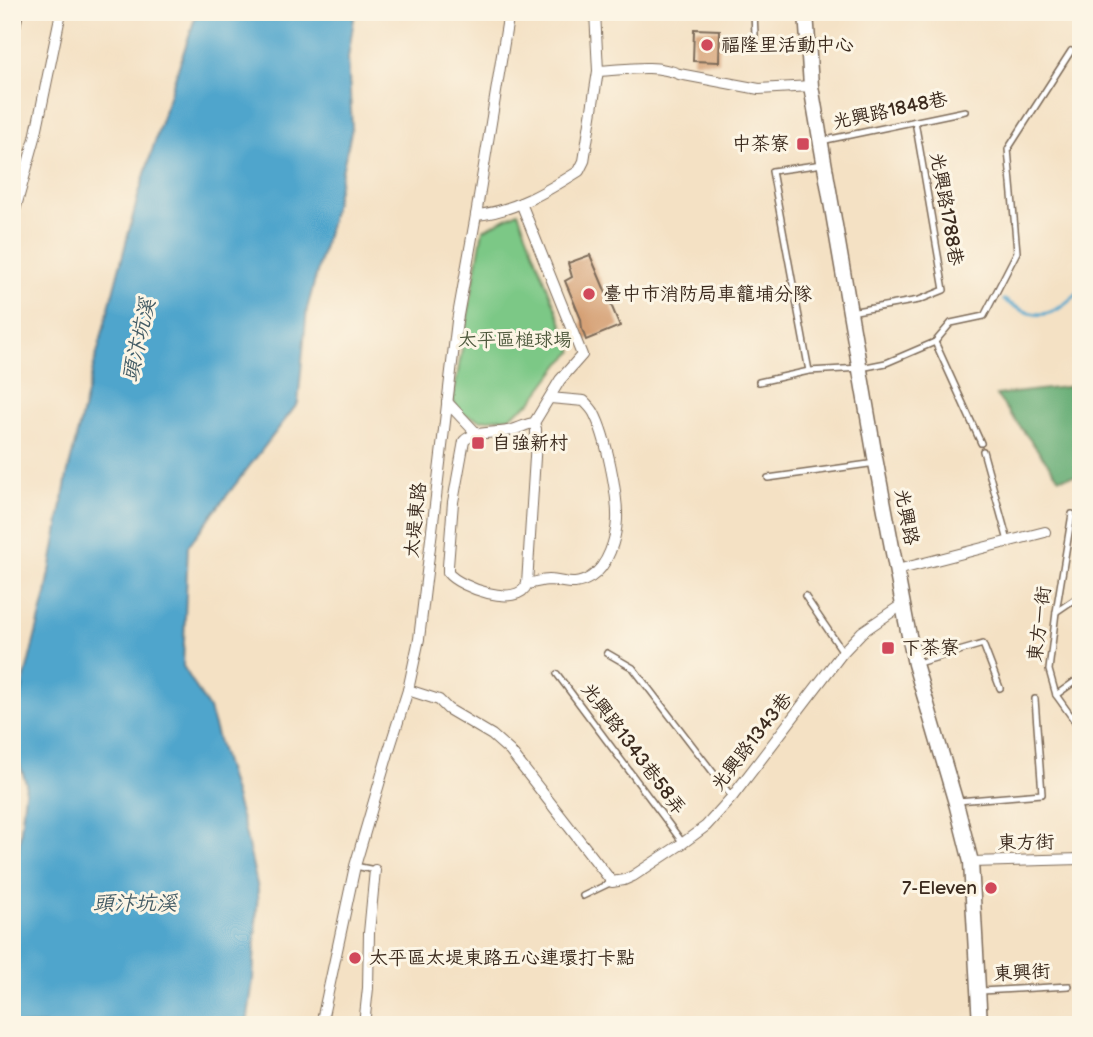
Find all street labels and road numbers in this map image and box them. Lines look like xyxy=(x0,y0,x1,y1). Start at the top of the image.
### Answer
street label: 光興路1848巷 xyxy=(830,88,950,134)
street label: 光興路1788巷 xyxy=(925,150,967,268)
street label: 太堤東路 xyxy=(401,481,431,559)
street label: 光興路 xyxy=(889,487,923,547)
street label: 東方一街 xyxy=(1024,585,1056,663)
street label: 光興路1343巷58弄 xyxy=(576,678,690,820)
street label: 光興路1343巷 xyxy=(707,688,797,796)
street label: 東方街 xyxy=(997,831,1055,855)
street label: 東興街 xyxy=(993,960,1051,986)

